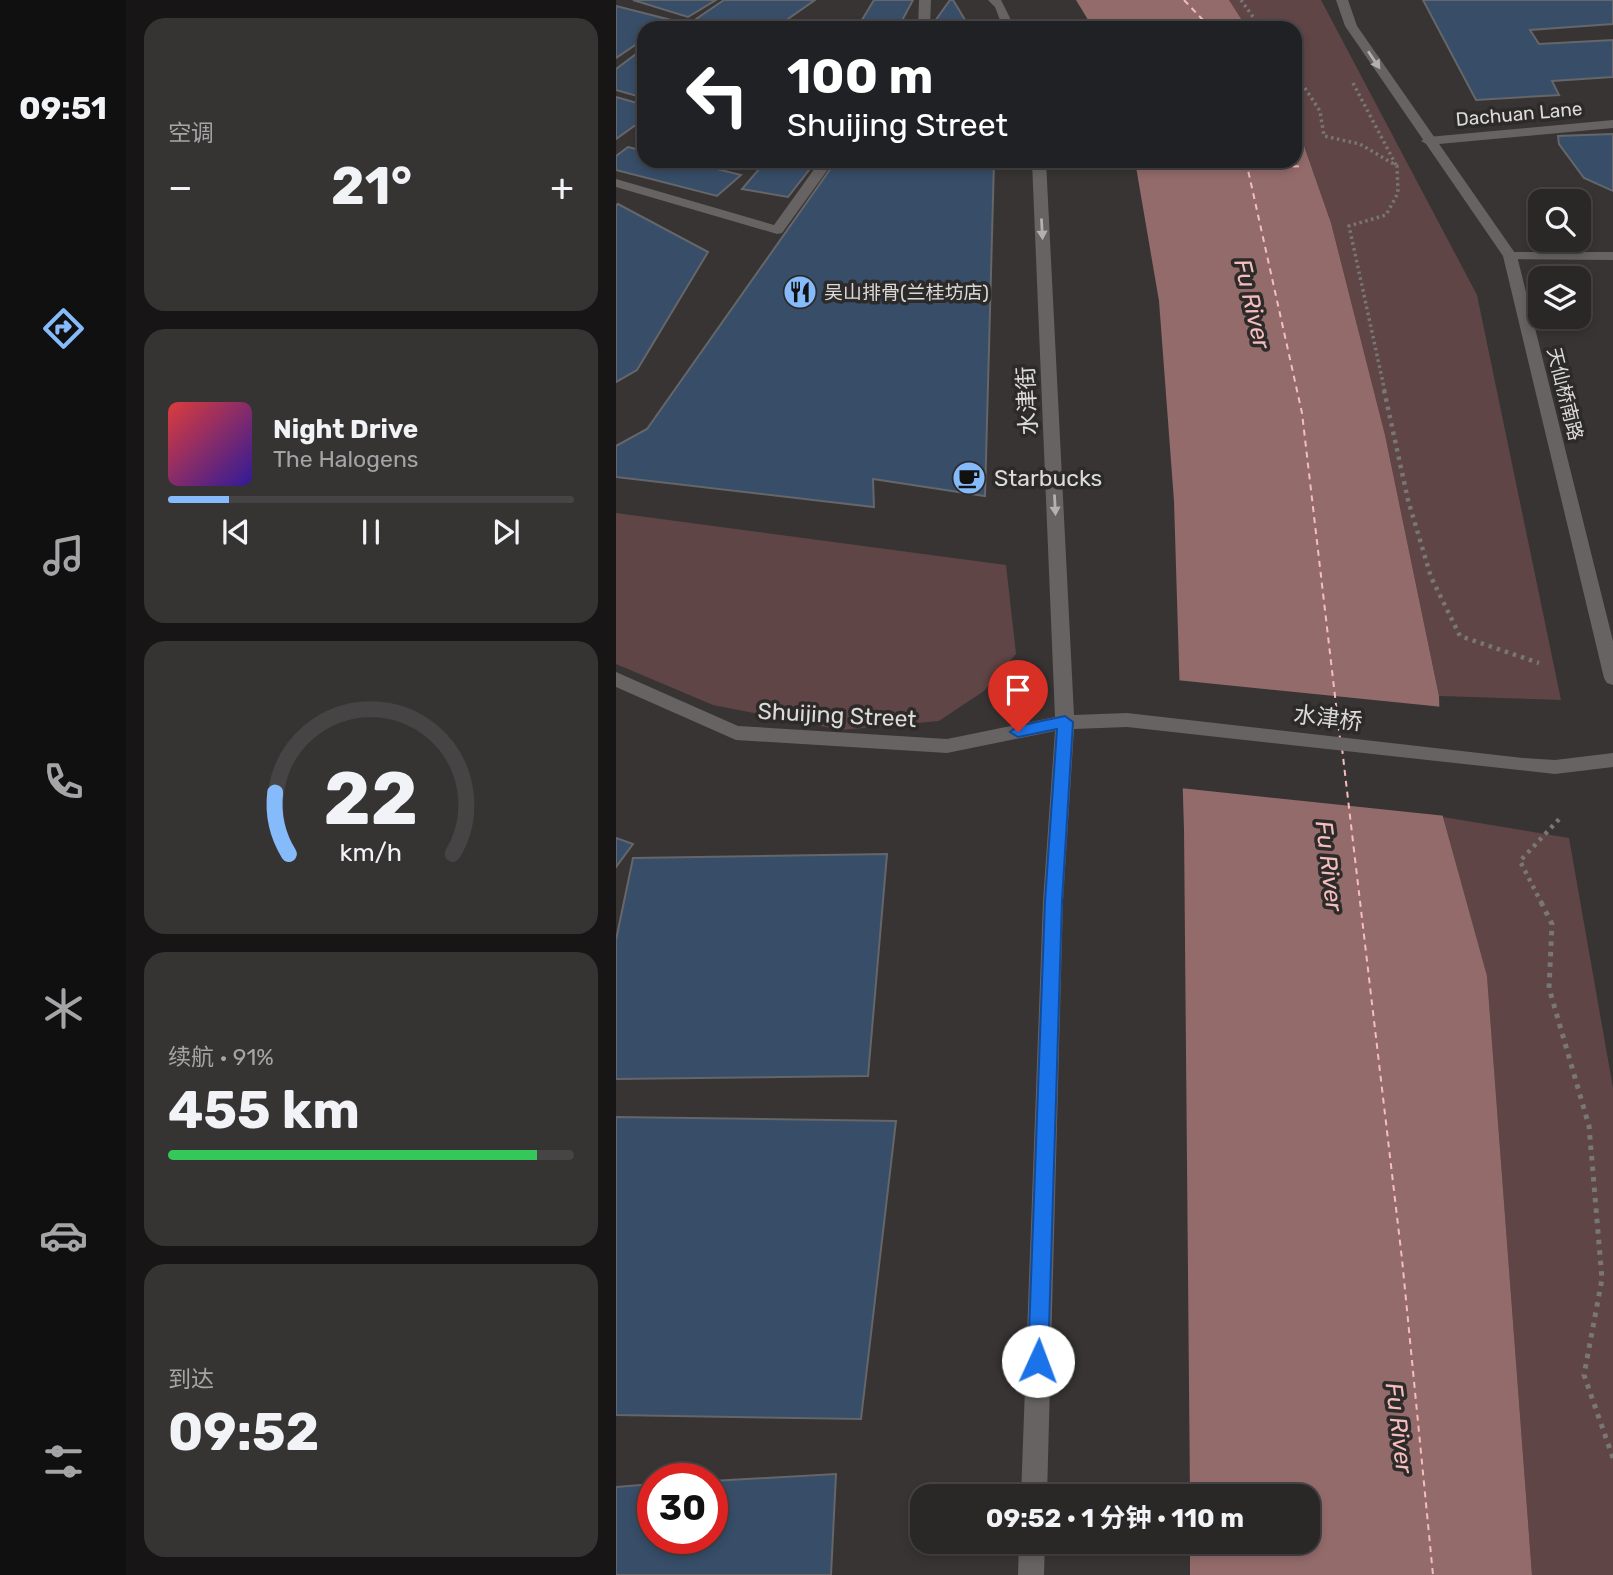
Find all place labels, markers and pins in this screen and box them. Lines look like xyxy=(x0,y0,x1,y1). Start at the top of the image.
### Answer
restaurant icon: 吴山排骨(兰桂坊店) xyxy=(781,273,819,311)
place label: 吴山排骨(兰桂坊店) xyxy=(824,281,989,304)
cafe icon: Starbucks xyxy=(950,459,988,497)
place label: Starbucks xyxy=(994,464,1102,492)
pin xyxy=(988,660,1048,732)

